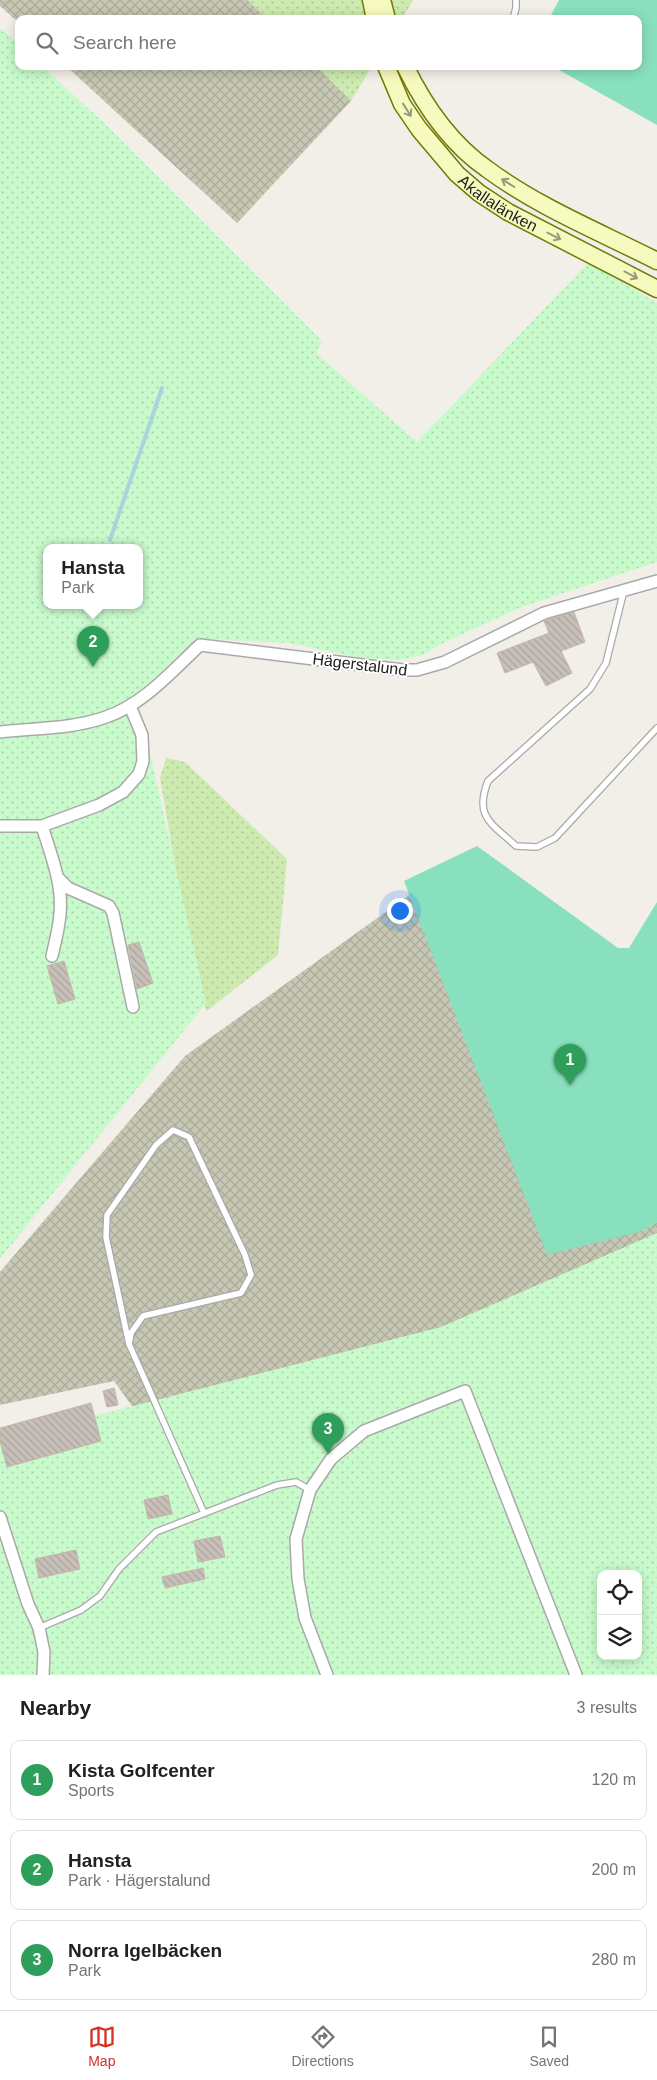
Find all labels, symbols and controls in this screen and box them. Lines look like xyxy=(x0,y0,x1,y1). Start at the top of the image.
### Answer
search box xyxy=(15,15,642,70)
icon: search xyxy=(33,29,61,57)
text: Search here xyxy=(73,32,177,53)
one-way arrow xyxy=(402,103,412,117)
street label: Akallalänken xyxy=(455,171,540,235)
one-way arrow xyxy=(501,178,515,188)
one-way arrow xyxy=(547,231,562,241)
one-way arrow xyxy=(623,271,638,281)
popup xyxy=(43,544,143,609)
text: Hansta xyxy=(61,557,125,578)
text: Park xyxy=(61,579,94,596)
pin: 2 xyxy=(77,626,109,667)
street label: Hägerstalund xyxy=(312,650,408,679)
your location xyxy=(387,898,413,924)
pin: 1 xyxy=(554,1044,586,1085)
pin: 3 xyxy=(312,1413,344,1454)
map controls xyxy=(597,1570,642,1660)
button: locate xyxy=(597,1570,642,1615)
button: layers xyxy=(597,1615,642,1660)
text: Nearby xyxy=(20,1696,91,1719)
text: 3 results xyxy=(577,1699,637,1716)
text: Kista Golfcenter xyxy=(68,1760,215,1781)
text: 1 xyxy=(33,1771,41,1788)
text: 120 m xyxy=(592,1771,636,1788)
text: Sports xyxy=(68,1782,114,1799)
text: Hansta xyxy=(68,1850,131,1871)
text: 2 xyxy=(33,1861,41,1878)
text: 200 m xyxy=(592,1861,636,1878)
text: Park · Hägerstalund xyxy=(68,1872,210,1889)
text: Norra Igelbäcken xyxy=(68,1940,222,1961)
text: 3 xyxy=(33,1951,41,1968)
text: 280 m xyxy=(592,1951,636,1968)
text: Park xyxy=(68,1962,101,1979)
tab: Map xyxy=(88,2023,116,2069)
tab: Directions xyxy=(292,2023,354,2069)
tab: Saved xyxy=(529,2023,569,2069)

